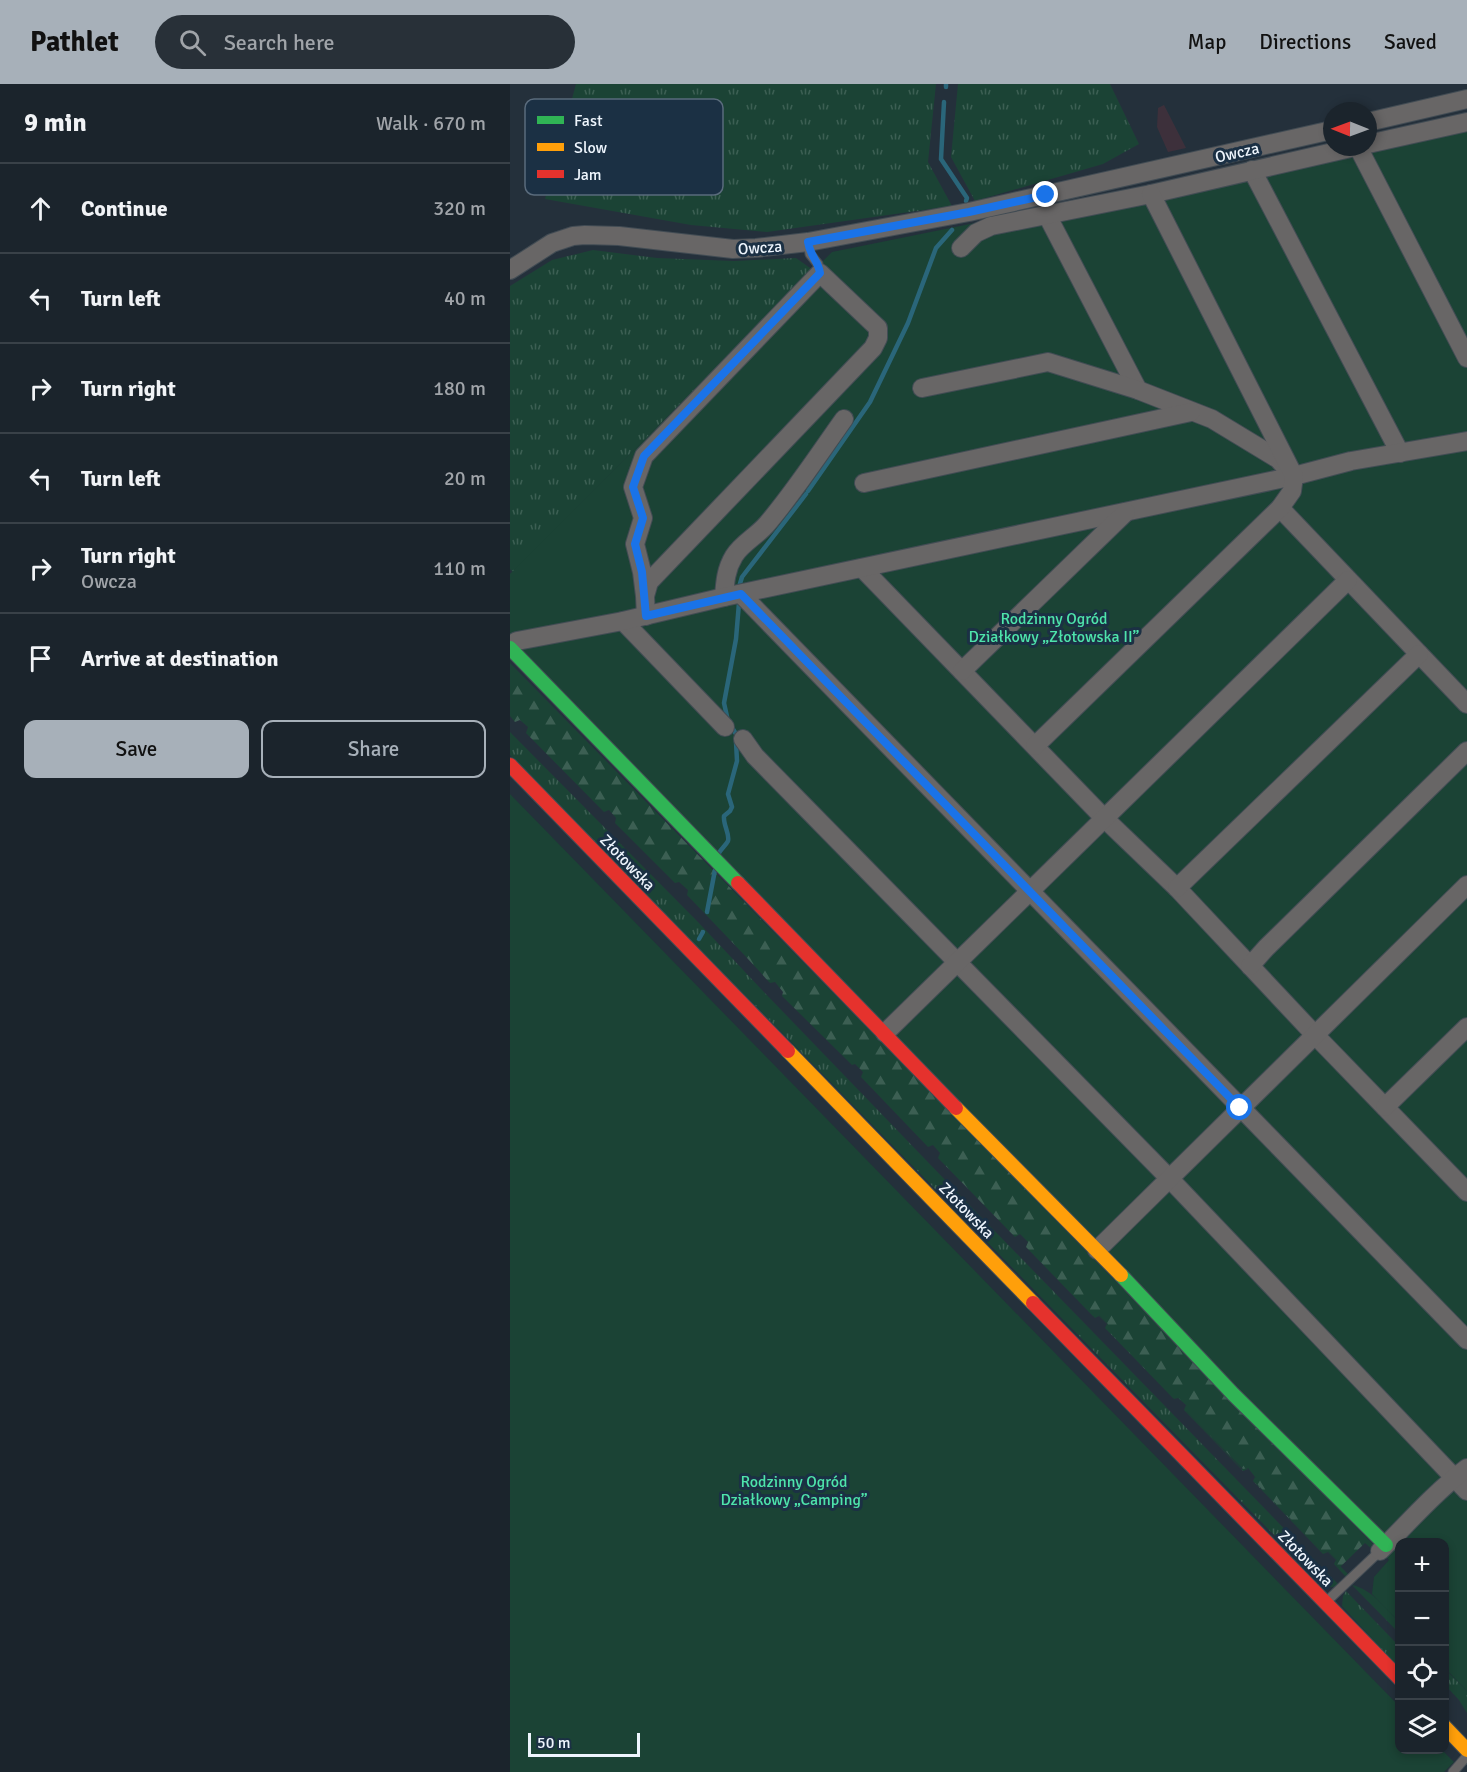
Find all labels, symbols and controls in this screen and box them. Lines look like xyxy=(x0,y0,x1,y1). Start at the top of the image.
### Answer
search box xyxy=(155,15,575,69)
text: Pathlet xyxy=(30,25,119,59)
icon: search xyxy=(176,26,209,59)
text: Search here xyxy=(224,29,335,56)
text: Map xyxy=(1188,29,1226,55)
text: Directions xyxy=(1259,29,1351,55)
text: Saved xyxy=(1384,29,1437,55)
legend xyxy=(525,99,723,195)
north arrow xyxy=(1323,102,1377,156)
text: 9 min xyxy=(24,107,87,139)
text: Walk · 670 m xyxy=(376,111,486,136)
text: Fast xyxy=(574,111,603,131)
text: Slow xyxy=(574,138,608,158)
street label: Owcza xyxy=(1213,138,1261,168)
text: Jam xyxy=(574,165,602,185)
route end xyxy=(1032,181,1058,207)
icon: ahead xyxy=(24,192,57,225)
text: Continue xyxy=(81,195,168,222)
text: 320 m xyxy=(433,196,486,221)
street label: Owcza xyxy=(737,236,783,260)
icon: left xyxy=(24,282,57,315)
text: Turn left xyxy=(81,285,161,312)
text: 40 m xyxy=(444,286,486,311)
icon: right xyxy=(24,372,57,405)
text: Turn right xyxy=(81,375,176,402)
text: 180 m xyxy=(433,376,486,401)
icon: left xyxy=(24,462,57,495)
text: Turn left xyxy=(81,465,161,492)
text: 20 m xyxy=(444,466,486,491)
text: Turn right xyxy=(81,542,176,569)
icon: right xyxy=(24,552,57,585)
text: 110 m xyxy=(433,556,486,581)
text: Owcza xyxy=(81,569,137,594)
park label: Rodzinny Ogród Działkowy „Złotowska II” xyxy=(969,609,1140,647)
icon: arrive xyxy=(24,642,57,675)
text: Arrive at destination xyxy=(81,645,278,672)
button: Save xyxy=(24,720,249,778)
button: Share xyxy=(261,720,486,778)
street label: Złotowska xyxy=(595,830,659,895)
route start xyxy=(1226,1094,1252,1120)
street label: Złotowska xyxy=(934,1178,998,1243)
park label: Rodzinny Ogród Działkowy „Camping” xyxy=(720,1472,868,1510)
street label: Złotowska xyxy=(1273,1526,1337,1591)
map controls xyxy=(1395,1538,1449,1754)
button: + xyxy=(1395,1538,1449,1592)
button: − xyxy=(1395,1592,1449,1646)
button: locate xyxy=(1395,1646,1449,1700)
button: layers xyxy=(1395,1700,1449,1754)
scale bar xyxy=(528,1730,640,1758)
text: 50 m xyxy=(537,1733,571,1753)

